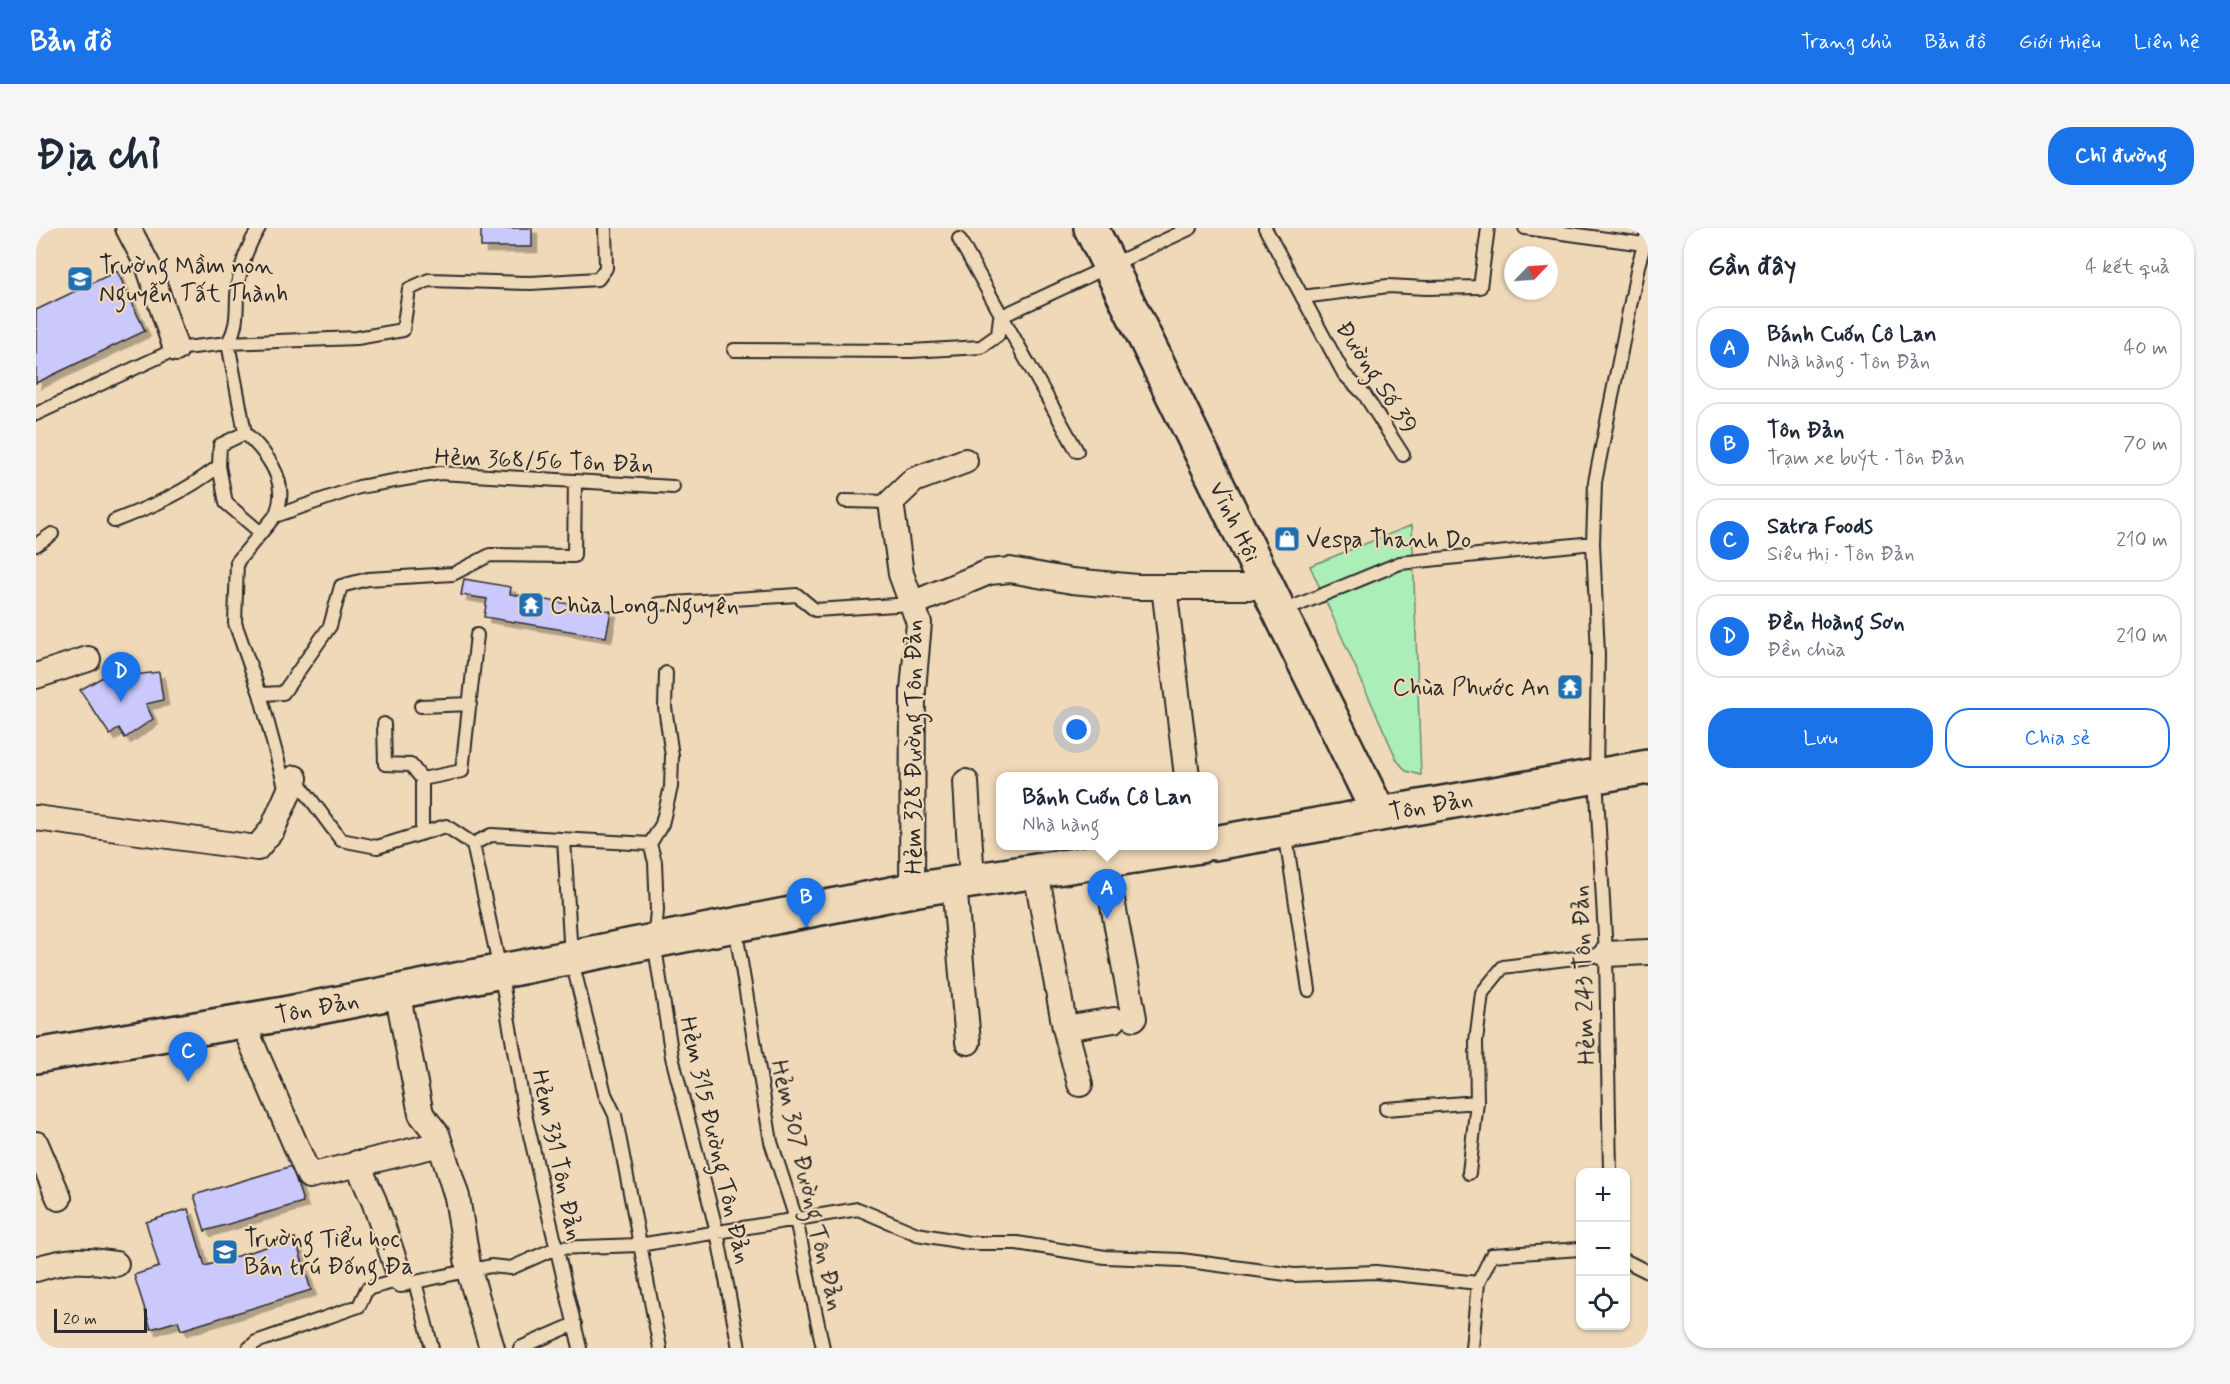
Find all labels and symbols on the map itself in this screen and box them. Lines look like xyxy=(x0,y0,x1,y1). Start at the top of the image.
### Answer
north arrow xyxy=(1504,246,1558,300)
place label: Trường Mầm non Nguyễn Tất Thành xyxy=(99,251,288,313)
school or university icon: Trường Mầm non Nguyễn Tất Thành xyxy=(65,264,95,294)
street label: Đường Số 39 xyxy=(1325,316,1424,442)
street label: Hẻm 368/56 Tôn Đản xyxy=(434,442,654,481)
street label: Vĩnh Hội xyxy=(1201,477,1267,568)
shop icon: Vespa Thanh Do xyxy=(1272,524,1302,554)
place label: Vespa Thanh Do xyxy=(1306,525,1471,556)
temple icon: Chùa Long Nguyên xyxy=(516,590,546,620)
place label: Chùa Long Nguyên xyxy=(550,591,739,625)
street label: Hẻm 328 Đường Tôn Đản xyxy=(899,619,933,875)
pin: D xyxy=(102,652,140,702)
temple icon: Chùa Phước An xyxy=(1555,672,1585,702)
place label: Chùa Phước An xyxy=(1392,673,1550,704)
your location xyxy=(1062,715,1091,744)
street label: Tôn Đản xyxy=(1387,784,1475,829)
pin: A xyxy=(1088,870,1126,919)
pin: B xyxy=(786,878,826,928)
street label: Hẻm 243 Tôn Đản xyxy=(1566,884,1603,1066)
street label: Tôn Đản xyxy=(273,986,362,1032)
street label: Hẻm 315 Đường Tôn Đản xyxy=(668,1014,758,1268)
pin: C xyxy=(168,1032,208,1082)
street label: Hẻm 307 Đường Tôn Đản xyxy=(760,1057,850,1314)
street label: Hẻm 331 Tôn Đản xyxy=(523,1067,590,1244)
place label: Trường Tiểu học Bán trú Đống Đa xyxy=(244,1224,414,1286)
school or university icon: Trường Tiểu học Bán trú Đống Đa xyxy=(210,1237,240,1267)
scale bar xyxy=(54,1306,147,1334)

